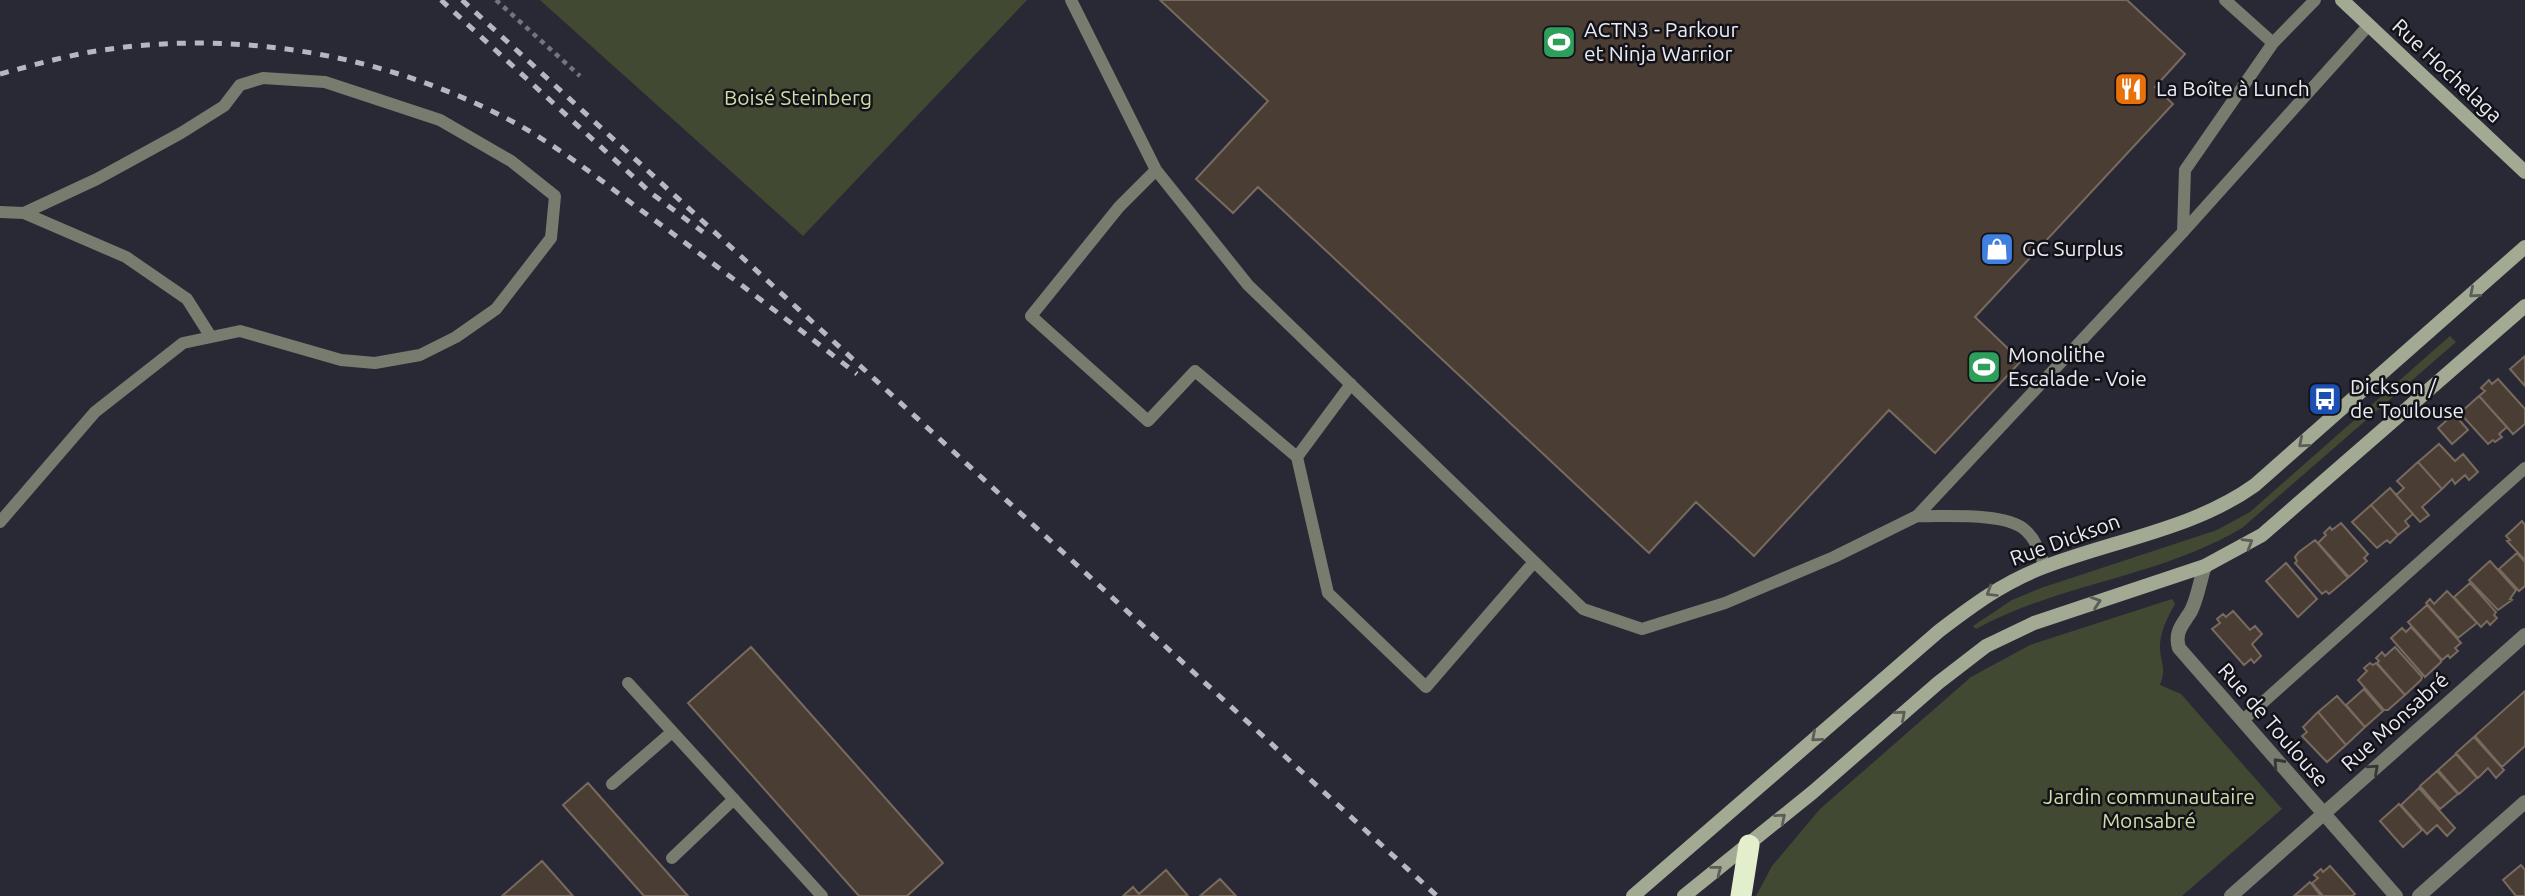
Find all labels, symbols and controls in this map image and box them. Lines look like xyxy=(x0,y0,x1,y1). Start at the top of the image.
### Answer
street label: Rue Hochelaga xyxy=(2388,13,2507,127)
place label: ACTN3 - Parkour et Ninja Warrior xyxy=(1584,17,1738,65)
sports icon: ACTN3 - Parkour et Ninja Warrior xyxy=(1540,23,1578,61)
restaurant icon: La Boîte à Lunch xyxy=(2112,70,2150,108)
place label: La Boîte à Lunch xyxy=(2156,76,2310,100)
park label: Boisé Steinberg xyxy=(724,85,872,109)
shop icon: GC Surplus xyxy=(1978,230,2016,268)
place label: GC Surplus xyxy=(2022,236,2123,260)
one-way arrow xyxy=(2469,284,2482,297)
place label: Monolithe Escalade - Voie xyxy=(2008,342,2147,390)
sports icon: Monolithe Escalade - Voie xyxy=(1965,348,2003,386)
place label: Dickson / de Toulouse xyxy=(2350,374,2464,422)
bus stop icon: Dickson / de Toulouse xyxy=(2306,380,2344,418)
one-way arrow xyxy=(2298,435,2311,447)
street label: Rue Dickson xyxy=(2006,508,2123,570)
one-way arrow xyxy=(2241,539,2254,552)
one-way arrow xyxy=(1986,584,1999,597)
one-way arrow xyxy=(2089,596,2101,610)
street label: Rue de Toulouse xyxy=(2214,658,2334,791)
street label: Rue Monsabré xyxy=(2336,667,2453,776)
one-way arrow xyxy=(1893,711,1906,723)
one-way arrow xyxy=(1812,729,1825,741)
one-way arrow xyxy=(2274,758,2286,771)
one-way arrow xyxy=(2366,764,2379,777)
park label: Jardin communautaire Monsabré xyxy=(2043,784,2255,832)
one-way arrow xyxy=(1773,814,1786,826)
one-way arrow xyxy=(1709,866,1721,879)

